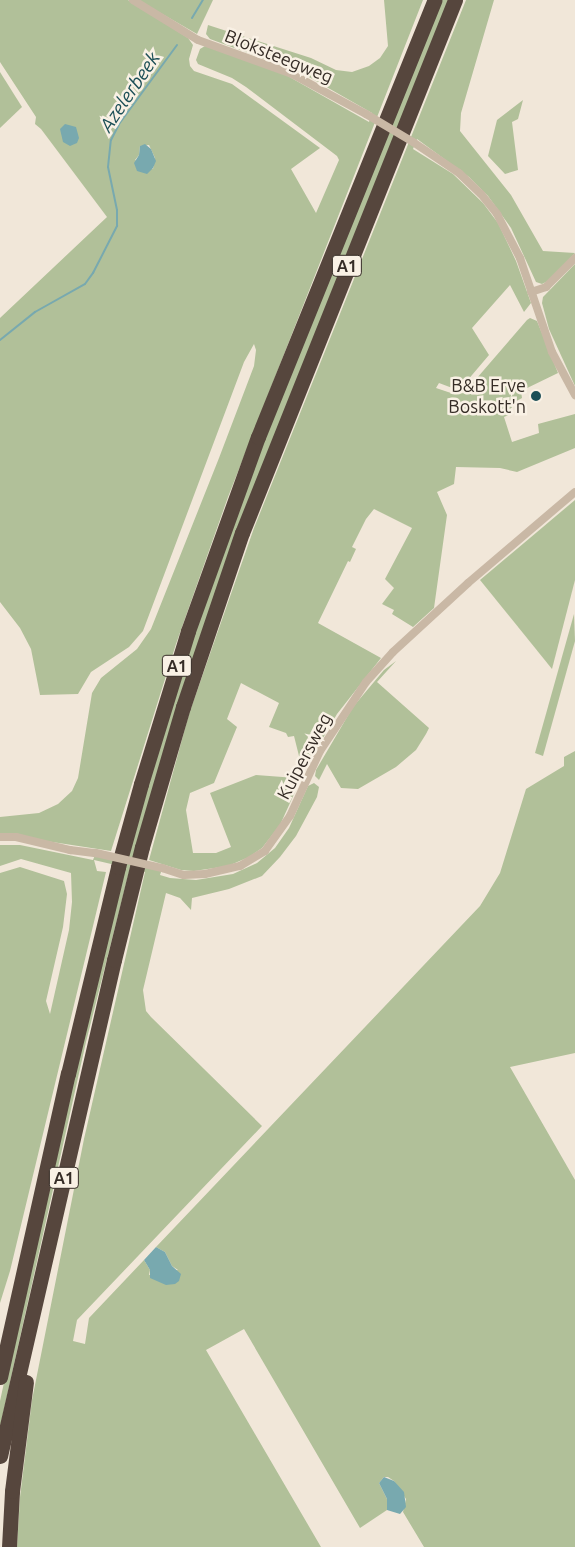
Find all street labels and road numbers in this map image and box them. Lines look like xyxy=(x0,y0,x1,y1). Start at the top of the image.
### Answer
street label: Bloksteegweg xyxy=(222,24,336,88)
road number: A1 xyxy=(331,252,363,280)
road number: A1 xyxy=(161,652,193,679)
street label: Kuipersweg xyxy=(272,709,336,803)
road number: A1 xyxy=(48,1164,80,1192)

